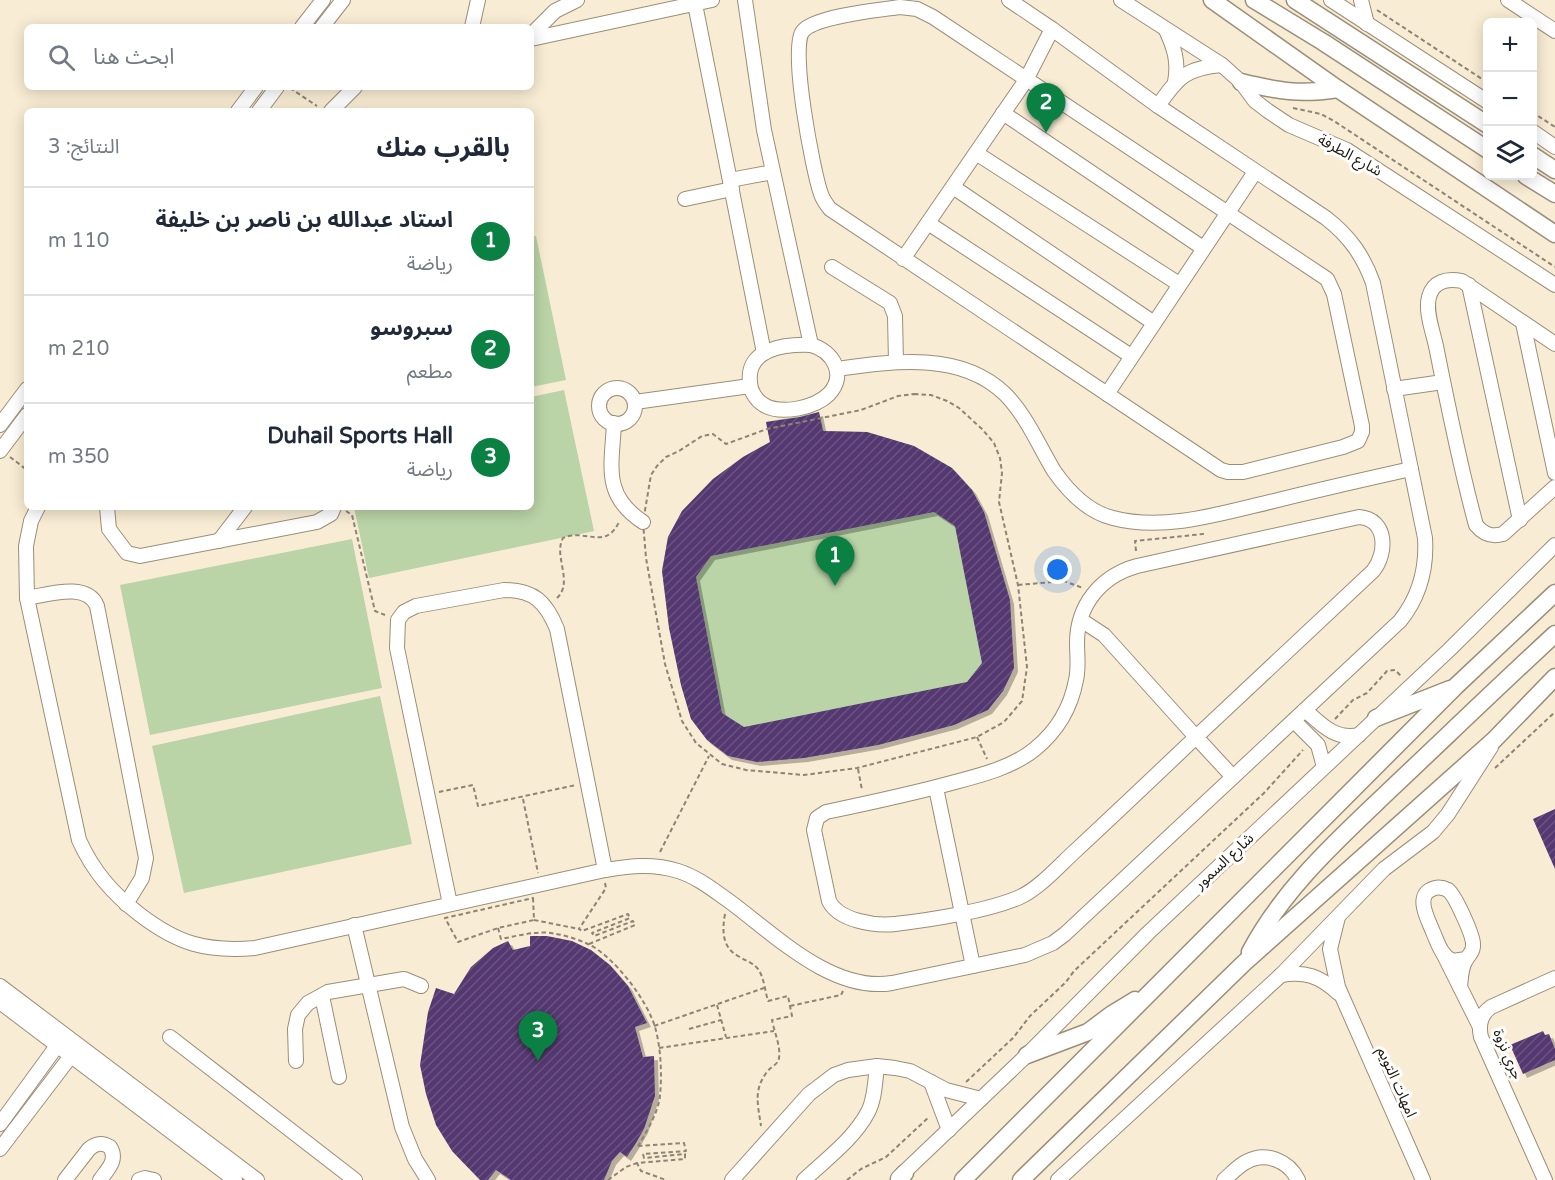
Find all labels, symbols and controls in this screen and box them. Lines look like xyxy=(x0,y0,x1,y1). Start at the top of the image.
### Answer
map controls xyxy=(1483,18,1537,180)
button: + xyxy=(1483,18,1537,72)
search box xyxy=(24,24,534,90)
icon: search xyxy=(45,41,78,74)
text: ابحث هنا xyxy=(93,44,175,70)
button: − xyxy=(1483,72,1537,126)
pin: 2 xyxy=(1026,84,1066,133)
button: layers xyxy=(1483,126,1537,180)
street label: شارع الطرفة xyxy=(1313,130,1386,183)
text: بالقرب منك xyxy=(376,132,510,163)
text: النتائج: 3 xyxy=(48,135,119,159)
text: استاد عبدالله بن ناصر بن خليفة xyxy=(156,207,453,233)
text: 110 m xyxy=(48,229,109,253)
text: 1 xyxy=(484,229,497,253)
text: رياضة xyxy=(407,252,453,276)
text: سبروسو xyxy=(370,315,453,341)
text: 210 m xyxy=(48,337,109,361)
text: 2 xyxy=(484,337,497,361)
text: مطعم xyxy=(407,360,453,384)
text: Duhail Sports Hall xyxy=(267,423,453,449)
text: 350 m xyxy=(48,445,109,469)
text: 3 xyxy=(484,445,497,469)
text: رياضة xyxy=(407,458,453,482)
pin: 1 xyxy=(816,536,854,586)
your location xyxy=(1043,555,1072,584)
street label: شارع السمور xyxy=(1190,829,1260,896)
pin: 3 xyxy=(518,1012,558,1061)
street label: جري نزوة xyxy=(1487,1026,1527,1083)
street label: امهات التويم xyxy=(1372,1044,1421,1121)

